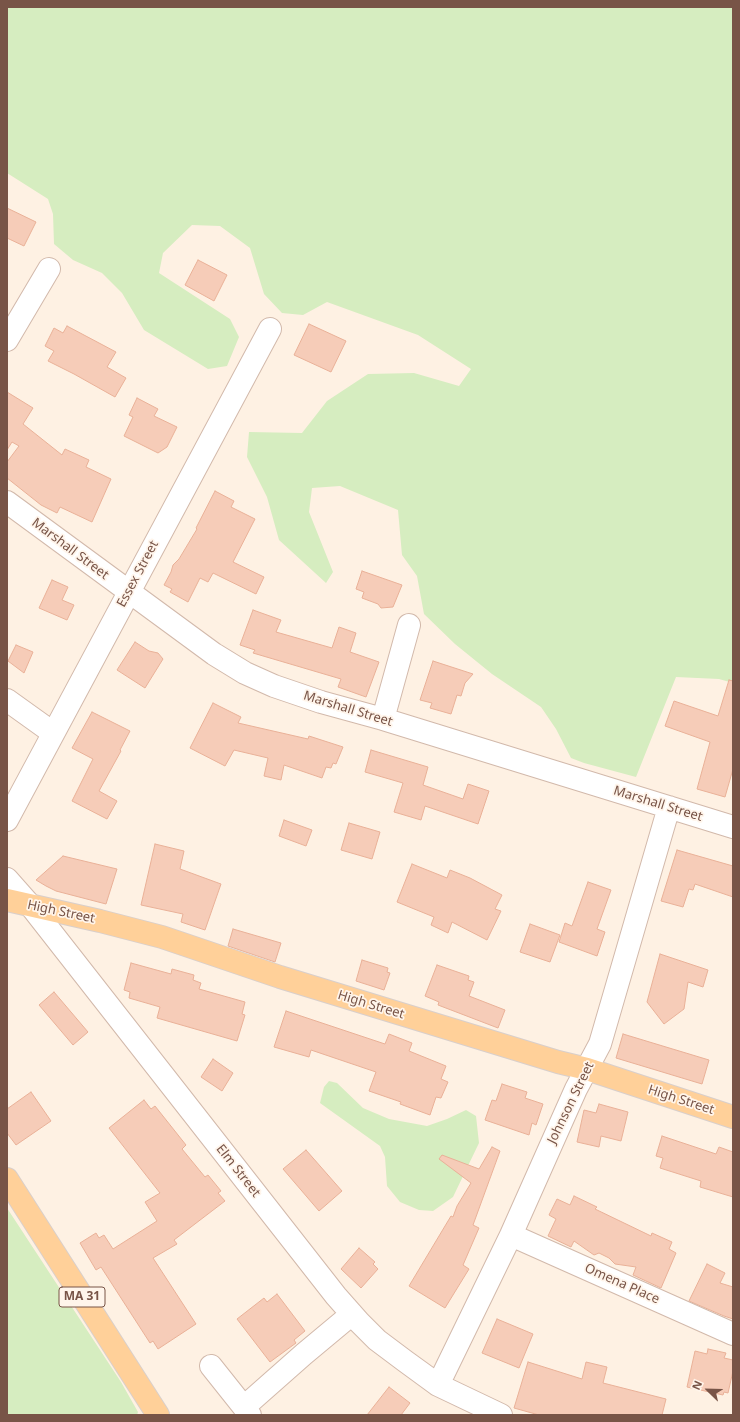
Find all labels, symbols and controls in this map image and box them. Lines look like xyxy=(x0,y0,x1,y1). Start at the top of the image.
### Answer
street label: Marshall Street xyxy=(28,515,112,583)
street label: Essex Street xyxy=(114,538,162,610)
street label: Marshall Street xyxy=(302,688,394,730)
street label: Marshall Street xyxy=(612,783,704,825)
street label: High Street xyxy=(26,897,96,927)
street label: High Street xyxy=(336,987,406,1023)
street label: Johnson Street xyxy=(544,1059,598,1147)
street label: High Street xyxy=(646,1082,716,1118)
street label: Elm Street xyxy=(213,1142,263,1200)
street label: Omena Place xyxy=(582,1261,662,1307)
road number: MA 31 xyxy=(59,1287,105,1307)
north arrow xyxy=(688,1370,728,1410)
text: N xyxy=(688,1378,705,1392)

